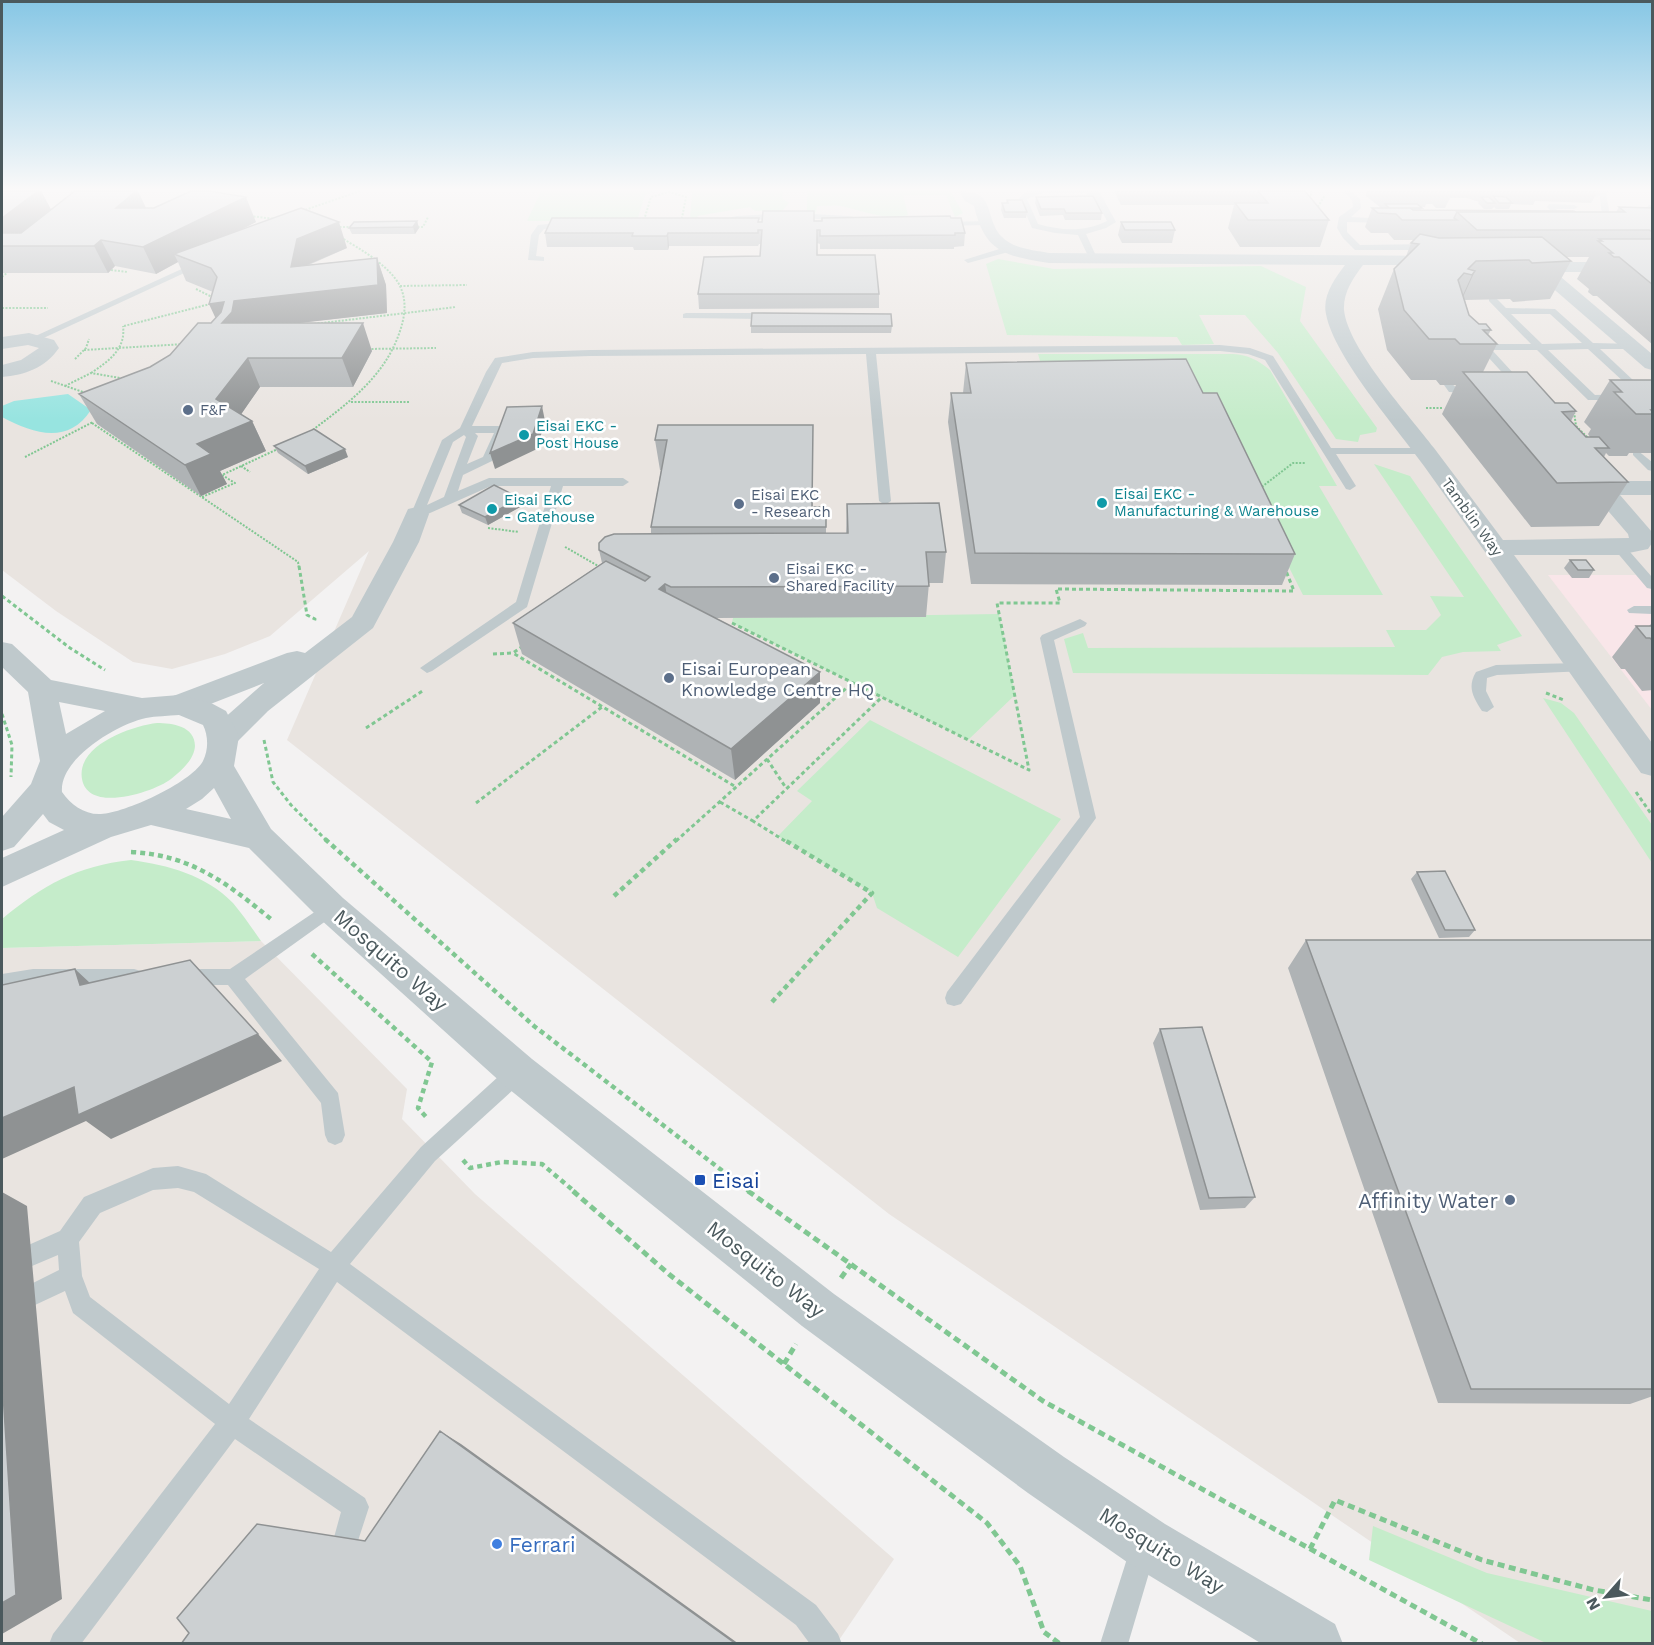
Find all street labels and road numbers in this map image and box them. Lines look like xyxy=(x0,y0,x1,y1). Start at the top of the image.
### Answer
street label: Tamblin Way xyxy=(1438,475,1506,560)
street label: Mosquito Way xyxy=(329,904,453,1016)
street label: Mosquito Way xyxy=(702,1215,830,1323)
street label: Mosquito Way xyxy=(1095,1502,1229,1598)

